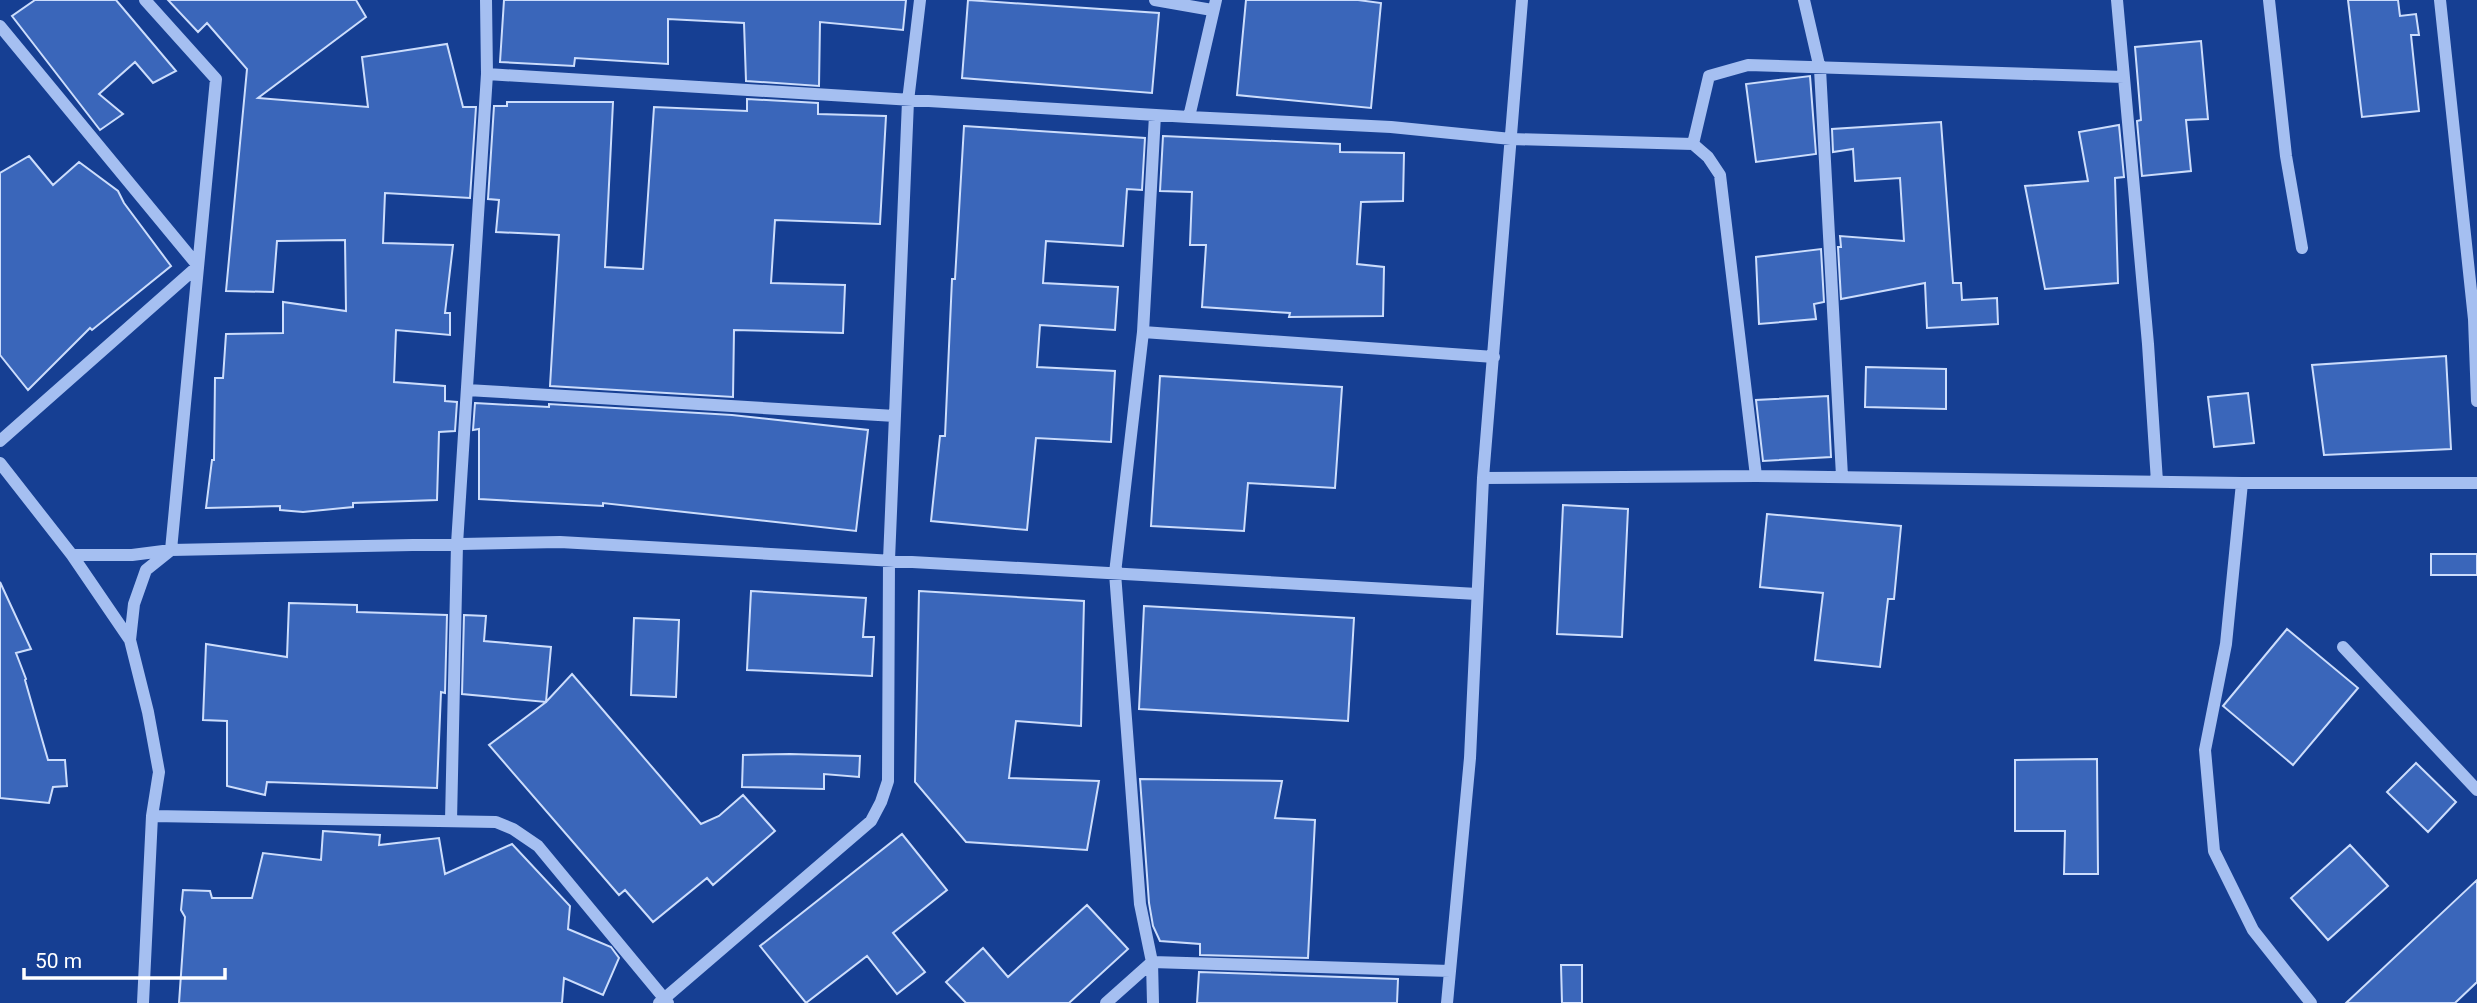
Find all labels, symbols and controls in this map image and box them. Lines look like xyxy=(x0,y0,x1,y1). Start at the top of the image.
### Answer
scale bar xyxy=(24,936,226,980)
text: 50 m xyxy=(35,949,82,973)

